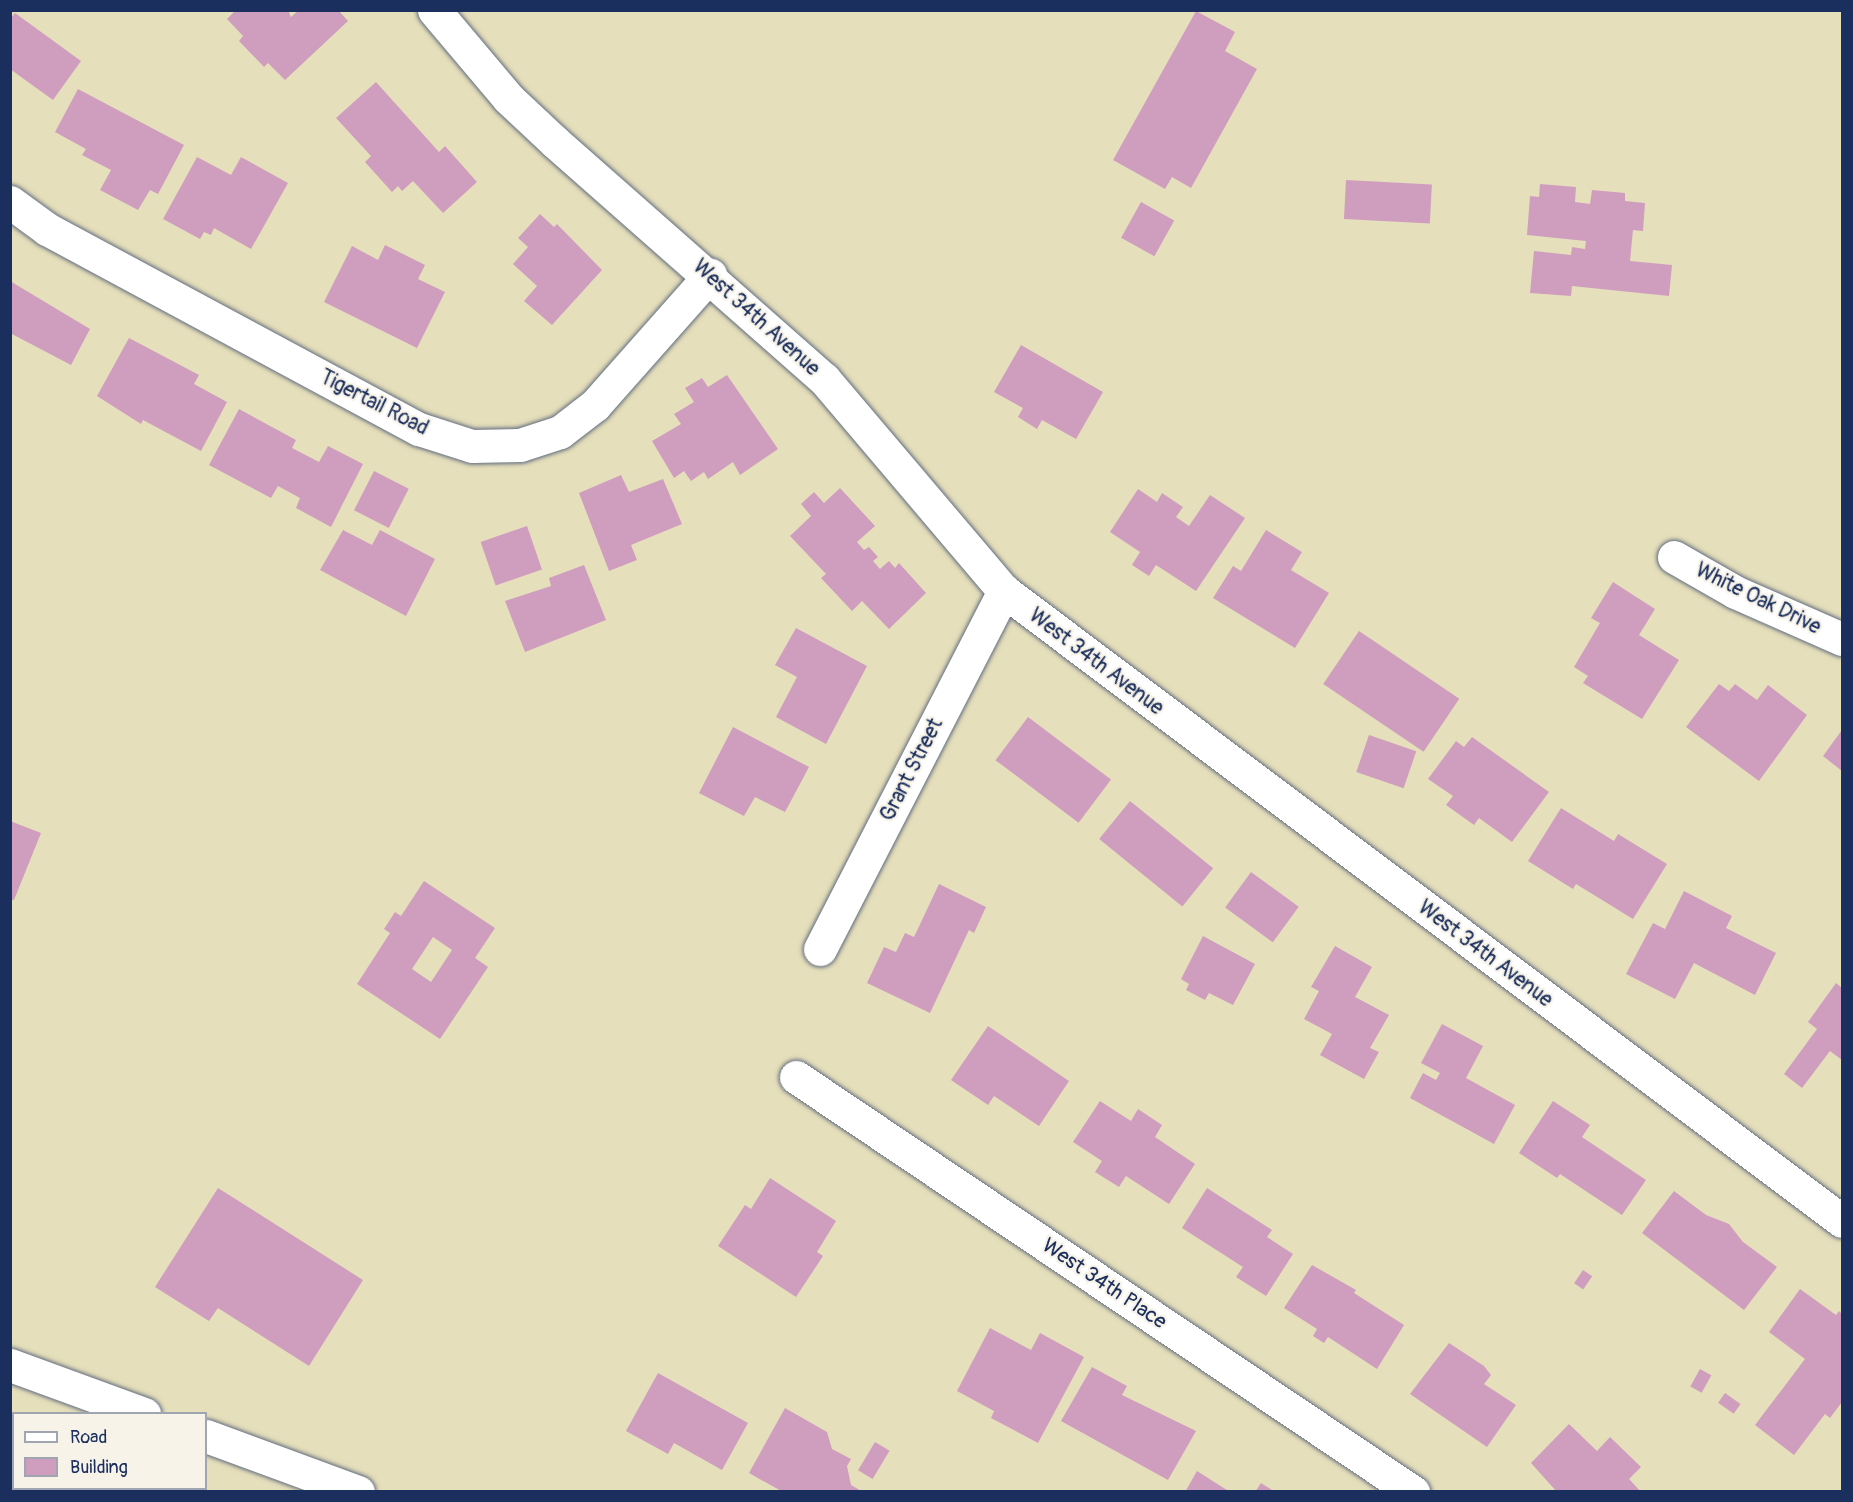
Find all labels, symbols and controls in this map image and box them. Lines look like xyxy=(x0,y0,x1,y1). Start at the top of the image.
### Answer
street label: West 34th Avenue xyxy=(687,254,825,382)
street label: Tigertail Road xyxy=(315,365,433,441)
street label: White Oak Drive xyxy=(1691,558,1825,640)
street label: West 34th Avenue xyxy=(1024,603,1168,721)
street label: Grant Street xyxy=(875,714,949,826)
street label: West 34th Avenue xyxy=(1413,895,1557,1013)
street label: West 34th Place xyxy=(1037,1233,1171,1335)
legend xyxy=(12,1412,207,1490)
text: Road xyxy=(70,1426,107,1449)
text: Building xyxy=(70,1456,128,1479)

